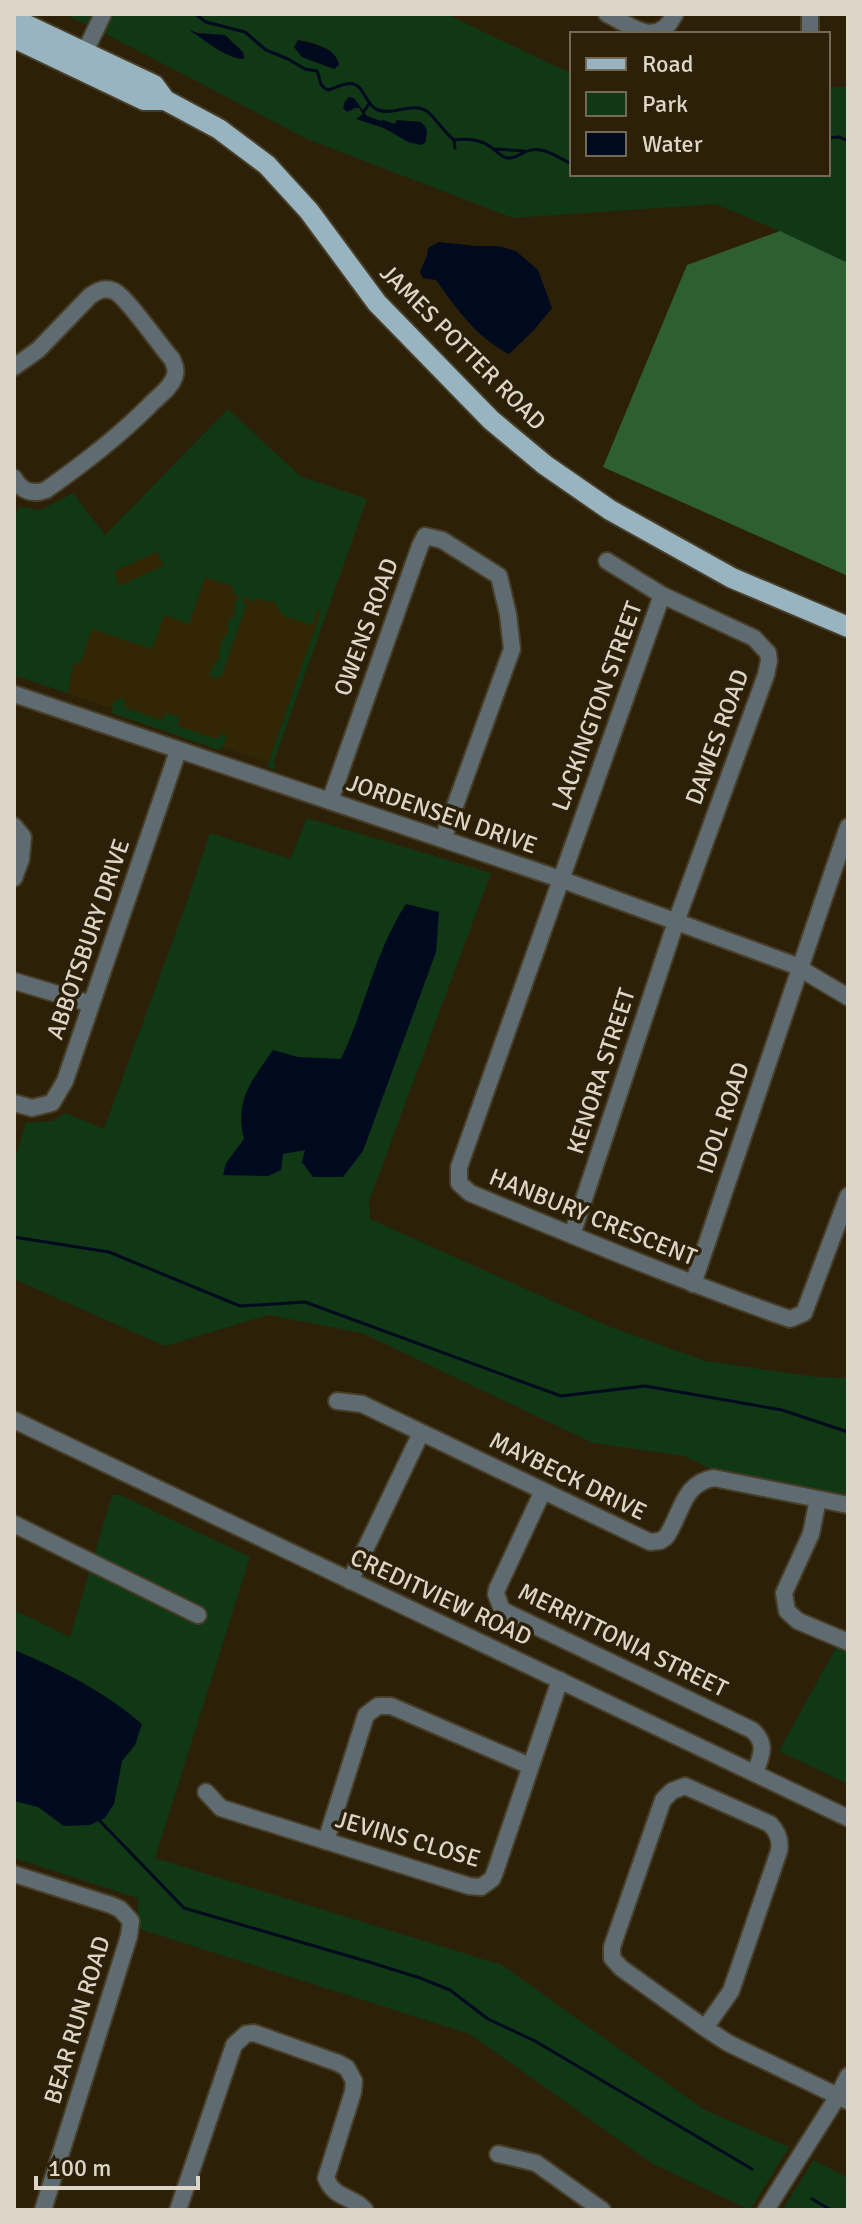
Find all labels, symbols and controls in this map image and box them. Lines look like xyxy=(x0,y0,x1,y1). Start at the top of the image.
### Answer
legend xyxy=(570,32,830,176)
text: Road xyxy=(642,49,693,79)
text: Park xyxy=(642,89,688,119)
text: Water xyxy=(642,129,703,159)
street label: JAMES POTTER ROAD xyxy=(374,258,552,436)
street label: OWENS ROAD xyxy=(327,554,405,700)
street label: LACKINGTON STREET xyxy=(545,597,649,815)
street label: DAWES ROAD xyxy=(679,665,755,809)
street label: JORDENSEN DRIVE xyxy=(343,767,541,861)
street label: ABBOTSBURY DRIVE xyxy=(40,835,136,1043)
street label: KENORA STREET xyxy=(560,984,642,1158)
street label: IDOL ROAD xyxy=(690,1058,756,1178)
street label: HANBURY CRESCENT xyxy=(485,1162,701,1272)
street label: MAYBECK DRIVE xyxy=(484,1425,652,1527)
street label: CREDITVIEW ROAD xyxy=(346,1542,536,1652)
street label: MERRITTONIA STREET xyxy=(513,1576,733,1704)
street label: JEVINS CLOSE xyxy=(332,1804,484,1874)
street label: BEAR RUN ROAD xyxy=(37,1932,117,2108)
scale bar xyxy=(36,2140,198,2190)
text: 100 m xyxy=(48,2153,111,2183)

